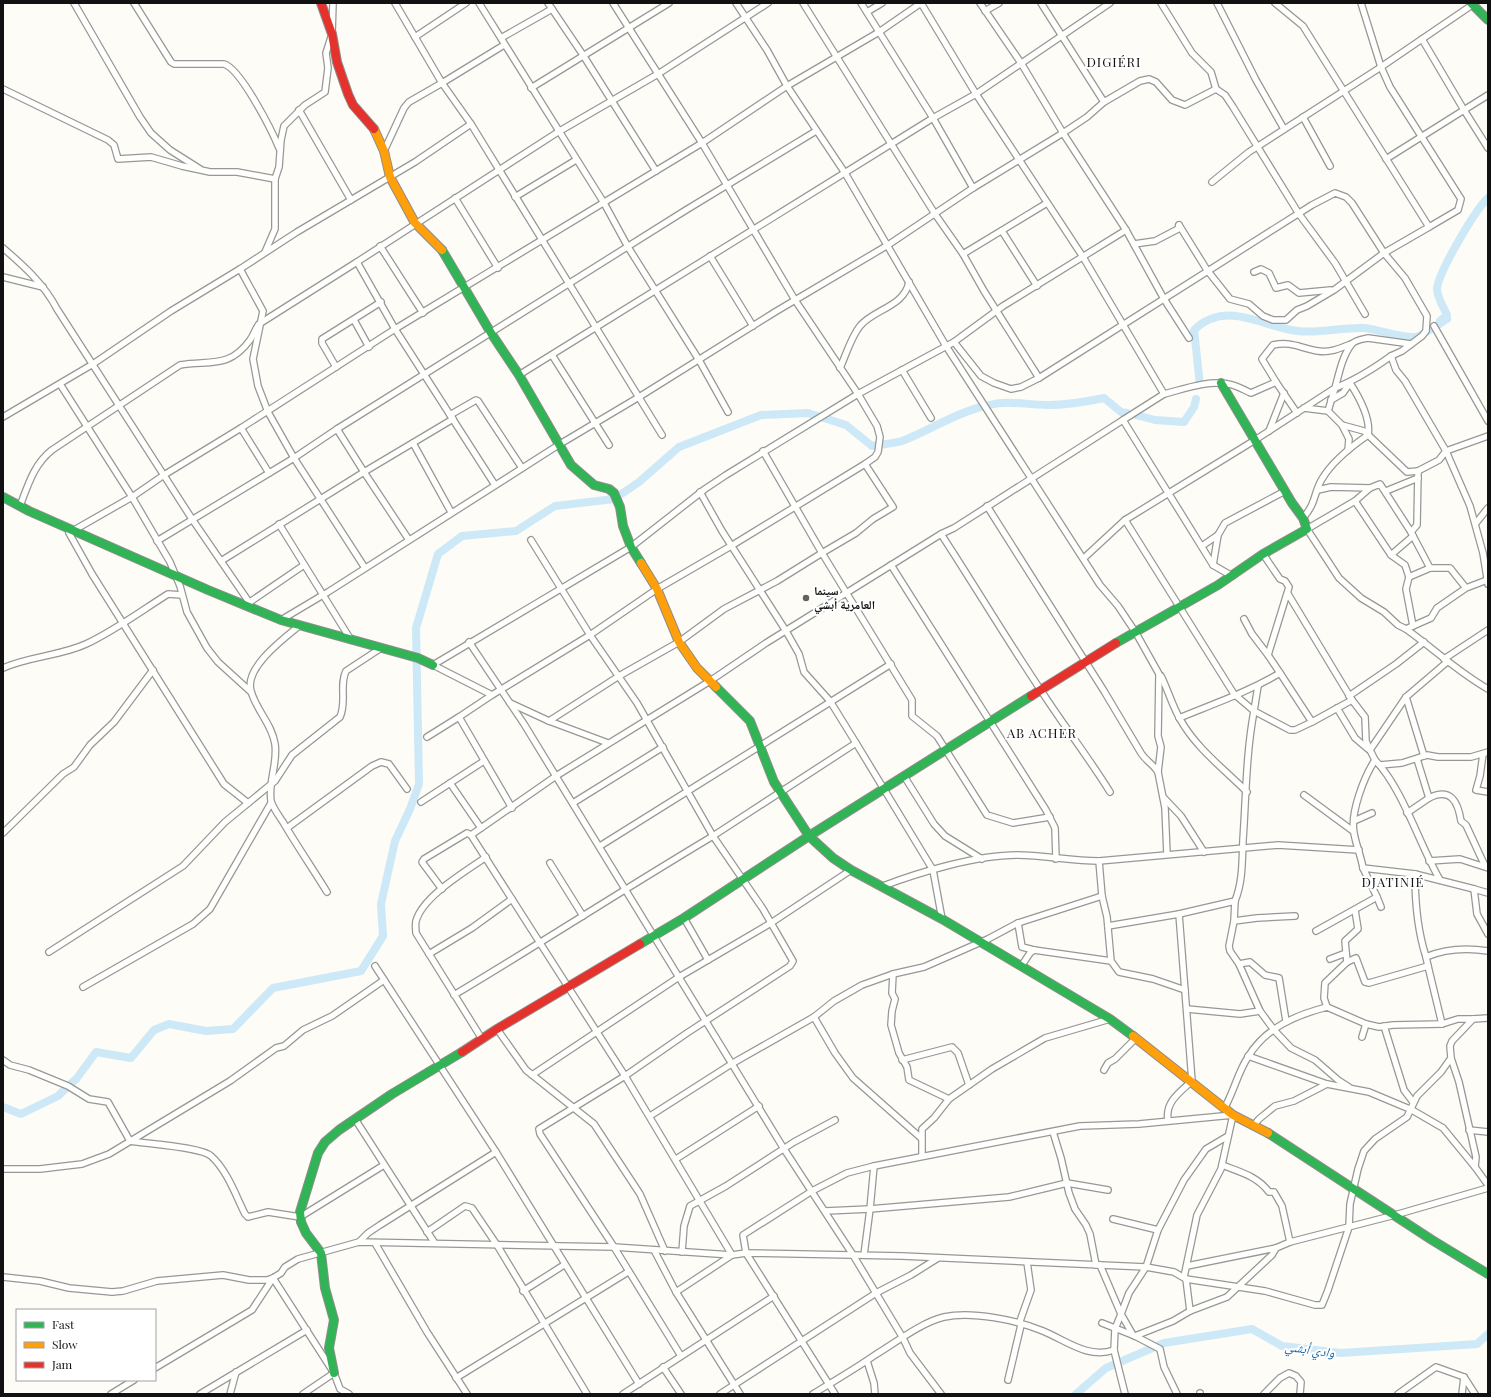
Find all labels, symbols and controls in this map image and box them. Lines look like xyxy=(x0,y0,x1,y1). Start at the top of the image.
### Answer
district label: DIGIÉRI xyxy=(1087,53,1141,70)
place label: سينما العامرية أبشي xyxy=(814,582,875,615)
marker: سينما العامرية أبشي xyxy=(801,593,811,603)
district label: AB ACHER xyxy=(1006,724,1077,741)
district label: DJATINIÉ xyxy=(1362,873,1424,890)
legend xyxy=(16,1309,156,1381)
text: Fast xyxy=(52,1316,75,1332)
text: Slow xyxy=(52,1336,78,1352)
water label: وادي أبشي xyxy=(1284,1337,1336,1364)
text: Jam xyxy=(51,1356,73,1372)

